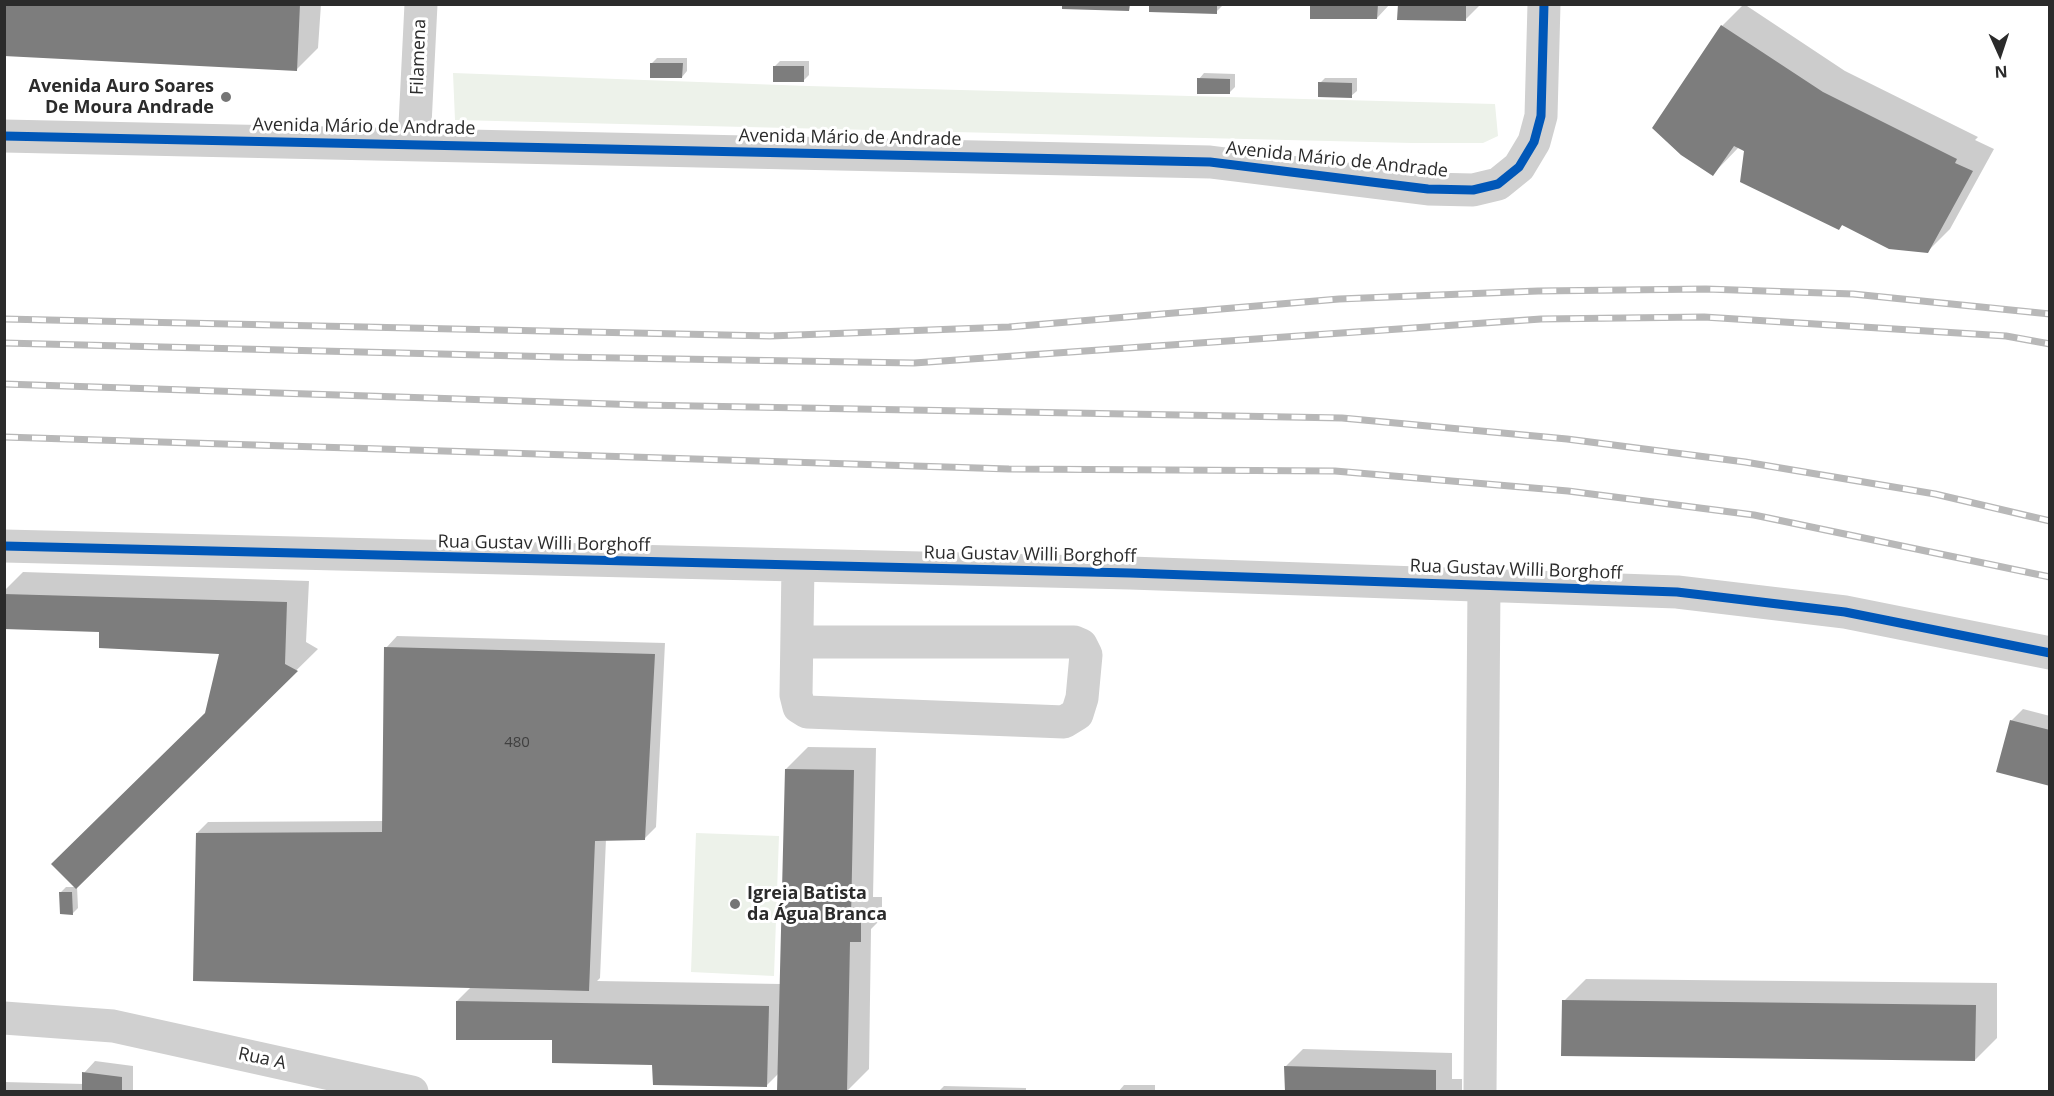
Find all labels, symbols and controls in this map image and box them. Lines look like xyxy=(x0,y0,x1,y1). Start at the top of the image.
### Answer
street label: Filamena xyxy=(407,19,431,95)
north arrow xyxy=(1970,24,2030,84)
text: N xyxy=(1994,61,2008,83)
place label: Avenida Auro Soares De Moura Andrade xyxy=(29,76,214,118)
marker: Avenida Auro Soares De Moura Andrade xyxy=(219,90,233,104)
street label: Avenida Mário de Andrade xyxy=(252,114,476,140)
street label: Avenida Mário de Andrade xyxy=(738,125,962,151)
street label: Avenida Mário de Andrade xyxy=(1225,138,1449,182)
street label: Rua Gustav Willi Borghoff xyxy=(438,531,650,557)
street label: Rua Gustav Willi Borghoff xyxy=(924,542,1136,568)
street label: Rua Gustav Willi Borghoff xyxy=(1409,555,1623,585)
house number: 480 xyxy=(504,734,530,752)
place label: Igreja Batista da Água Branca xyxy=(747,883,887,926)
marker: Igreja Batista da Água Branca xyxy=(728,897,742,911)
street label: Rua A xyxy=(236,1043,288,1075)

